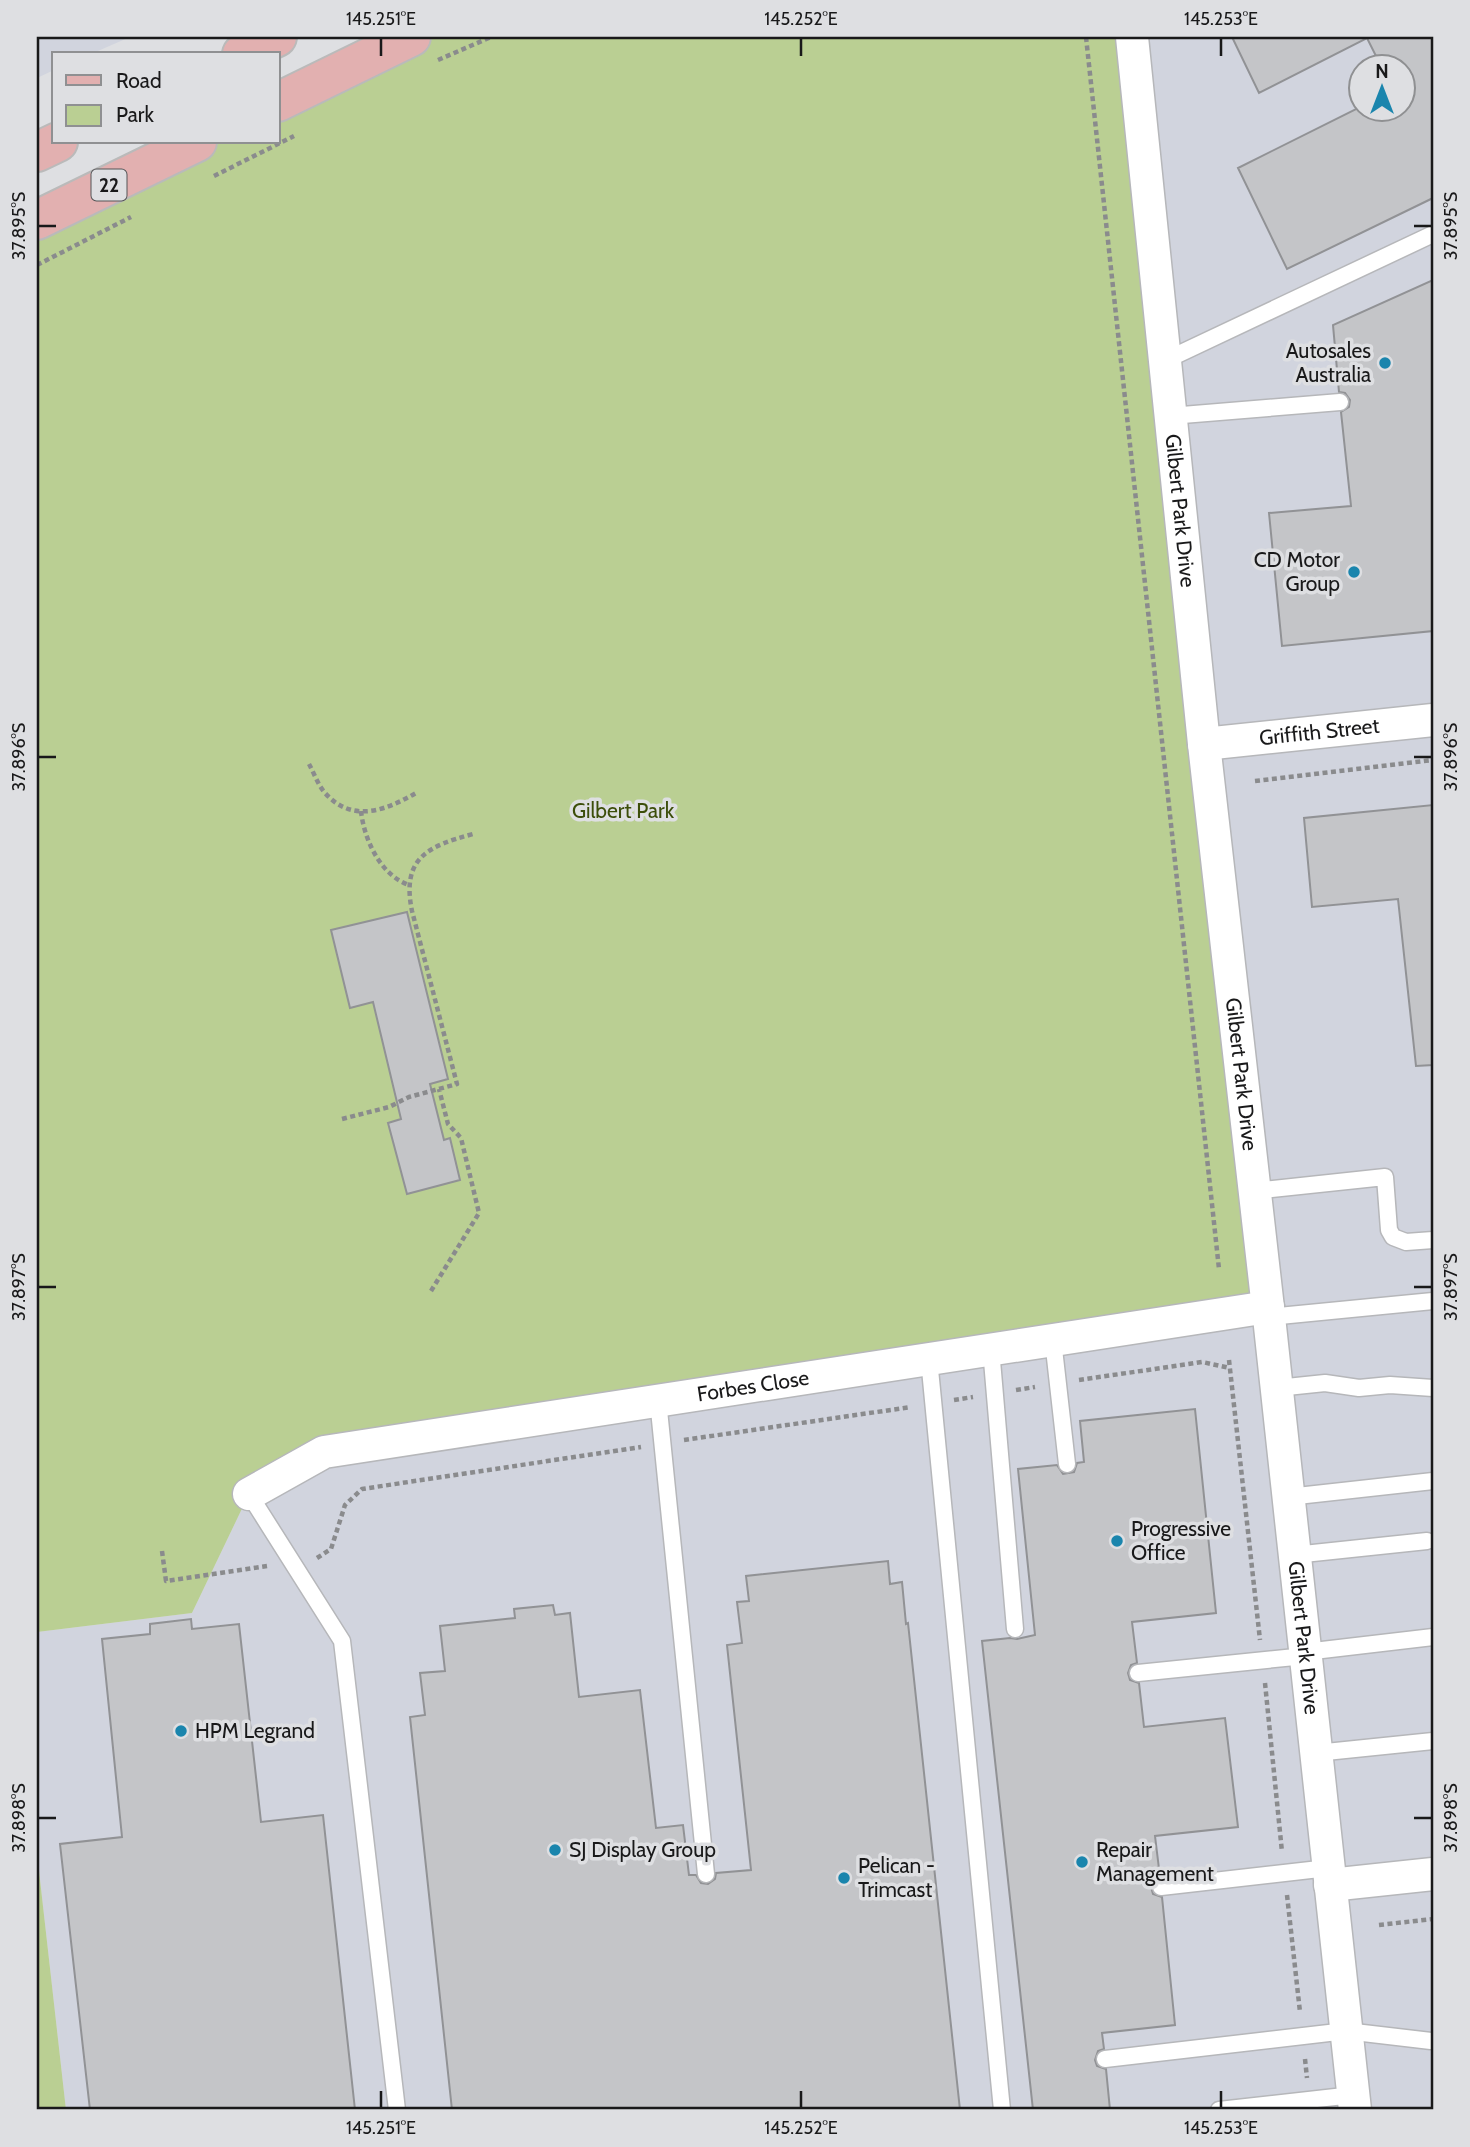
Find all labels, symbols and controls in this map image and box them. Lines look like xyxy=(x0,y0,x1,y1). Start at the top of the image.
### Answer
text: 145.251°E xyxy=(346,8,416,30)
text: 145.252°E xyxy=(764,8,838,30)
text: 145.253°E xyxy=(1184,8,1258,30)
legend xyxy=(52,52,280,144)
north arrow xyxy=(1348,52,1418,122)
text: N xyxy=(1375,60,1389,83)
text: Road xyxy=(116,68,162,93)
text: Park xyxy=(116,102,154,127)
road number: 22 xyxy=(92,169,126,200)
text: 37.895°S xyxy=(8,192,30,260)
text: 37.895°S xyxy=(1440,192,1462,260)
place label: Autosales Australia xyxy=(1286,338,1371,387)
marker: Autosales Australia xyxy=(1377,355,1393,371)
street label: Gilbert Park Drive xyxy=(1160,433,1201,589)
place label: CD Motor Group xyxy=(1254,547,1340,596)
marker: CD Motor Group xyxy=(1346,564,1362,580)
street label: Griffith Street xyxy=(1258,713,1381,750)
text: 37.896°S xyxy=(8,723,30,791)
text: 37.896°S xyxy=(1440,723,1462,791)
park label: Gilbert Park xyxy=(572,798,675,823)
street label: Gilbert Park Drive xyxy=(1221,996,1263,1152)
text: 37.897°S xyxy=(8,1253,30,1321)
text: 37.897°S xyxy=(1440,1253,1462,1321)
street label: Forbes Close xyxy=(695,1365,811,1407)
place label: Progressive Office xyxy=(1131,1516,1231,1565)
marker: Progressive Office xyxy=(1109,1533,1125,1549)
street label: Gilbert Park Drive xyxy=(1284,1560,1325,1716)
place label: HPM Legrand xyxy=(195,1718,315,1743)
marker: HPM Legrand xyxy=(173,1723,189,1739)
text: 37.898°S xyxy=(8,1783,30,1853)
text: 37.898°S xyxy=(1440,1783,1462,1853)
place label: SJ Display Group xyxy=(569,1837,716,1862)
place label: Repair Management xyxy=(1096,1837,1214,1886)
marker: SJ Display Group xyxy=(547,1842,563,1858)
place label: Pelican - Trimcast xyxy=(858,1853,935,1902)
marker: Repair Management xyxy=(1074,1854,1090,1870)
marker: Pelican - Trimcast xyxy=(836,1870,852,1886)
text: 145.251°E xyxy=(346,2117,416,2139)
text: 145.252°E xyxy=(764,2117,838,2139)
text: 145.253°E xyxy=(1184,2117,1258,2139)

